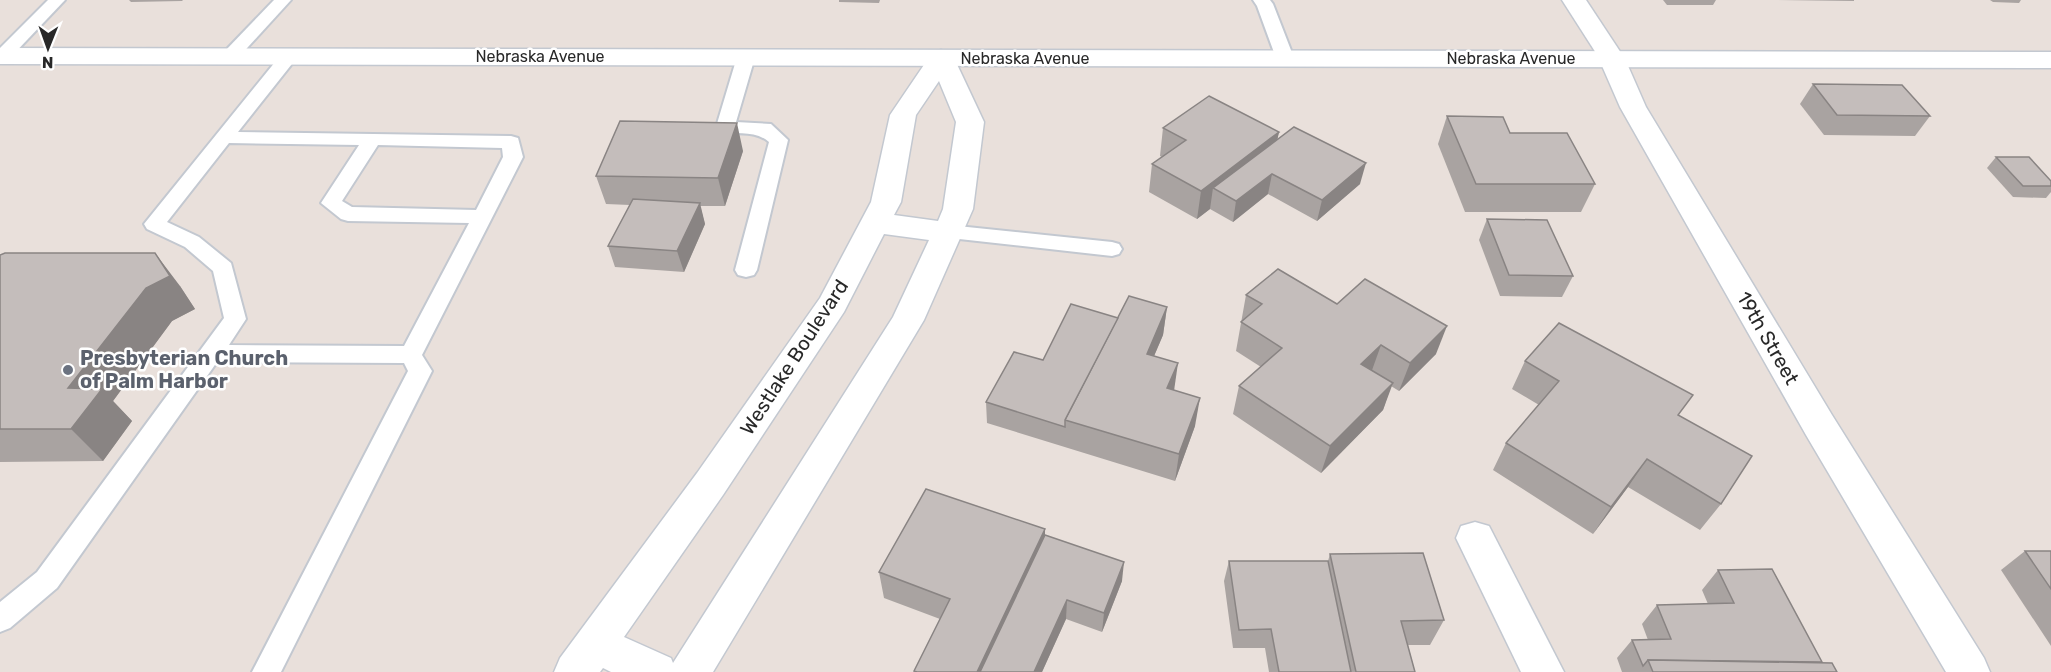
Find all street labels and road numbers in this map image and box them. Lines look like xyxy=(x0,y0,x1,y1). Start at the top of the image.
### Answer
street label: Nebraska Avenue xyxy=(475,47,605,66)
street label: Nebraska Avenue xyxy=(960,49,1090,68)
street label: Nebraska Avenue xyxy=(1446,49,1576,68)
street label: Westlake Boulevard xyxy=(735,275,853,439)
street label: 19th Street xyxy=(1732,287,1804,389)

